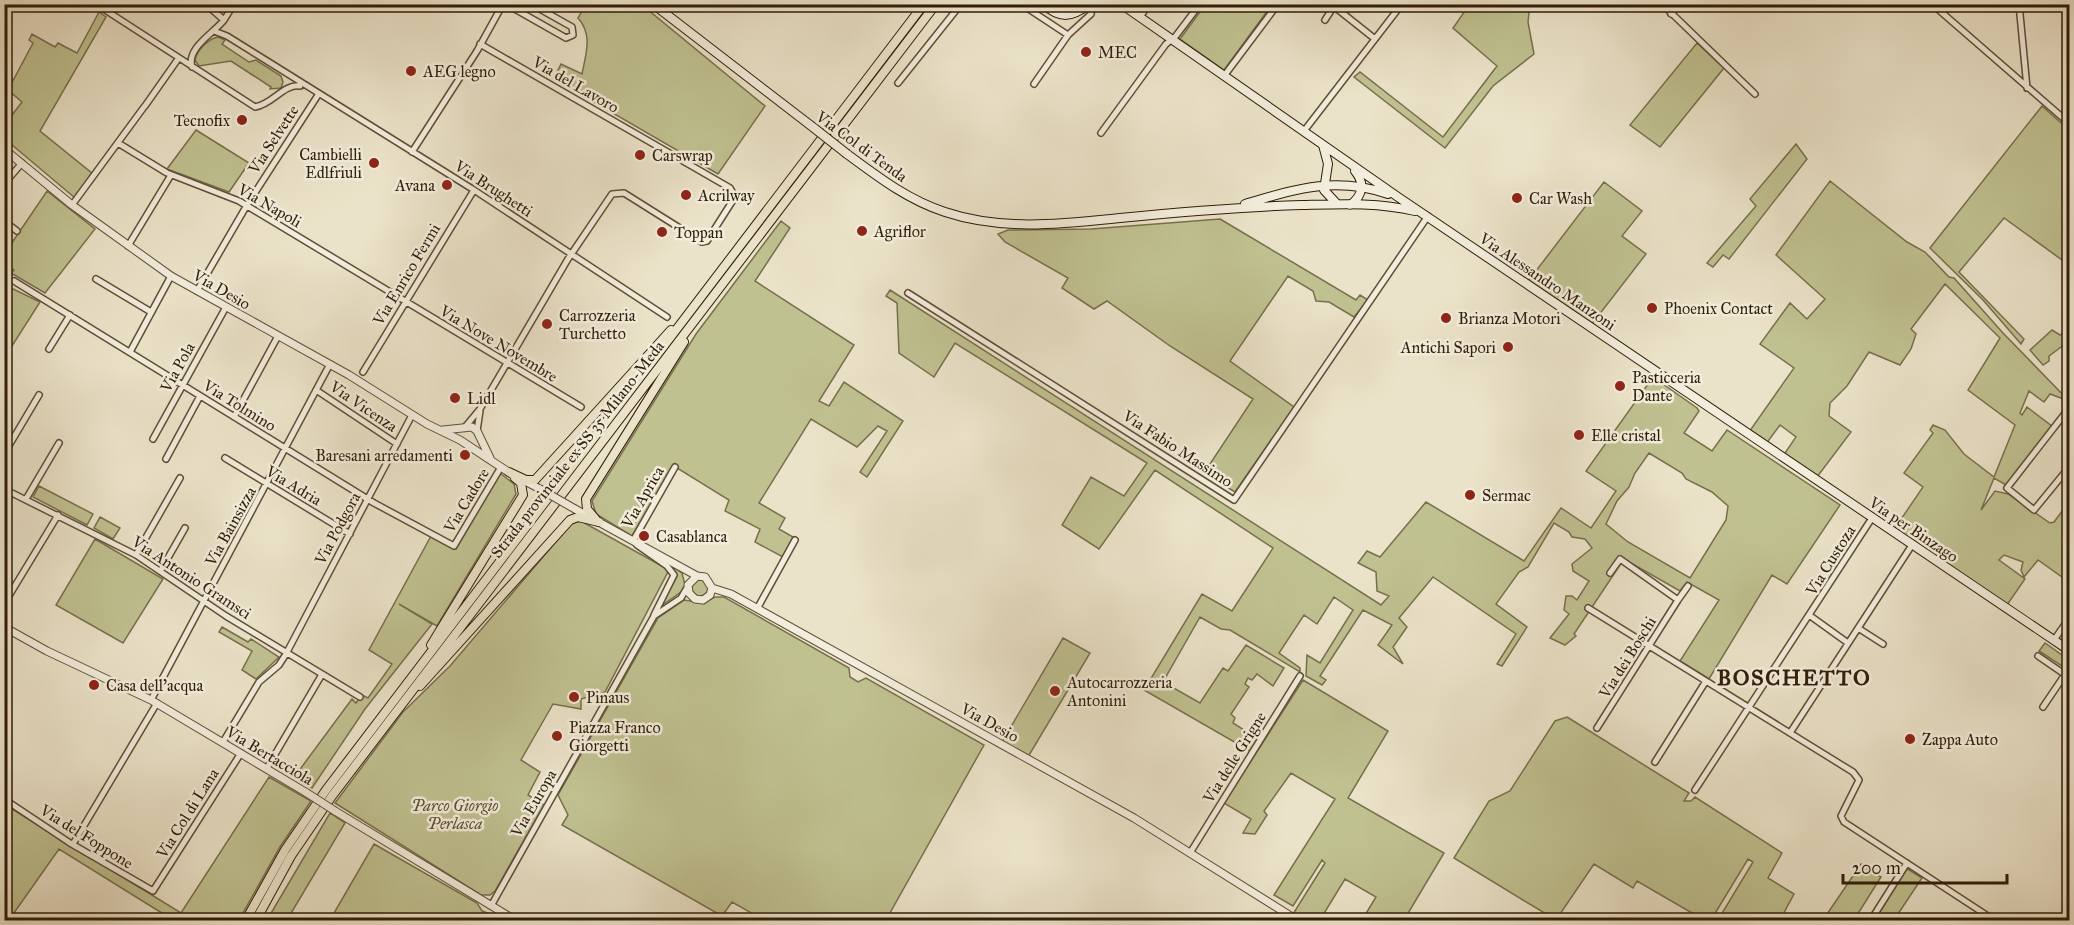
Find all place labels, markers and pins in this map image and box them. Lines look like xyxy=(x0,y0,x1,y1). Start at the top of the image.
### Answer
place label: MEC xyxy=(1098,43,1137,62)
marker: MEC xyxy=(1079,45,1093,59)
place label: AEG legno xyxy=(422,62,496,82)
marker: AEG legno xyxy=(404,64,418,78)
place label: Tecnofix xyxy=(174,111,230,130)
marker: Tecnofix xyxy=(235,113,249,127)
place label: Cambielli Edlfriuli xyxy=(299,145,363,182)
place label: Carswrap xyxy=(652,146,713,165)
marker: Carswrap xyxy=(633,148,647,162)
marker: Cambielli Edlfriuli xyxy=(367,156,381,170)
place label: Avana xyxy=(394,176,435,195)
marker: Avana xyxy=(440,178,454,192)
place label: Acrilway xyxy=(697,186,755,205)
marker: Acrilway xyxy=(679,188,693,202)
place label: Car Wash xyxy=(1529,189,1592,208)
marker: Car Wash xyxy=(1510,191,1524,205)
place label: Agriflor xyxy=(873,222,926,242)
place label: Toppan xyxy=(674,223,724,242)
marker: Agriflor xyxy=(855,224,869,238)
marker: Toppan xyxy=(655,225,669,239)
place label: Phoenix Contact xyxy=(1664,299,1773,318)
marker: Phoenix Contact xyxy=(1645,301,1659,315)
place label: Carrozzeria Turchetto xyxy=(559,306,636,343)
place label: Brianza Motori xyxy=(1458,309,1561,328)
marker: Brianza Motori xyxy=(1439,311,1453,325)
marker: Carrozzeria Turchetto xyxy=(540,317,554,331)
place label: Antichi Sapori xyxy=(1400,338,1497,357)
marker: Antichi Sapori xyxy=(1501,340,1515,354)
place label: Pasticceria Dante xyxy=(1632,368,1701,405)
marker: Pasticceria Dante xyxy=(1613,379,1627,393)
place label: Lidl xyxy=(467,389,496,408)
marker: Lidl xyxy=(448,391,462,405)
place label: Elle cristal xyxy=(1591,426,1662,445)
marker: Elle cristal xyxy=(1572,428,1586,442)
place label: Baresani arredamenti xyxy=(315,446,454,465)
marker: Baresani arredamenti xyxy=(458,448,472,462)
place label: Sermac xyxy=(1482,486,1531,505)
marker: Sermac xyxy=(1463,488,1477,502)
place label: Casablanca xyxy=(656,527,727,546)
marker: Casablanca xyxy=(637,529,651,543)
place label: Autocarrozzeria Antonini xyxy=(1066,673,1172,710)
place label: Casa dell'acqua xyxy=(106,676,204,696)
marker: Casa dell'acqua xyxy=(87,678,101,692)
marker: Autocarrozzeria Antonini xyxy=(1048,684,1062,698)
place label: Pinaus xyxy=(586,688,629,707)
marker: Pinaus xyxy=(567,690,581,704)
place label: Piazza Franco Giorgetti xyxy=(569,718,661,756)
marker: Piazza Franco Giorgetti xyxy=(550,729,564,743)
place label: Zappa Auto xyxy=(1922,730,1998,749)
marker: Zappa Auto xyxy=(1903,732,1917,746)

